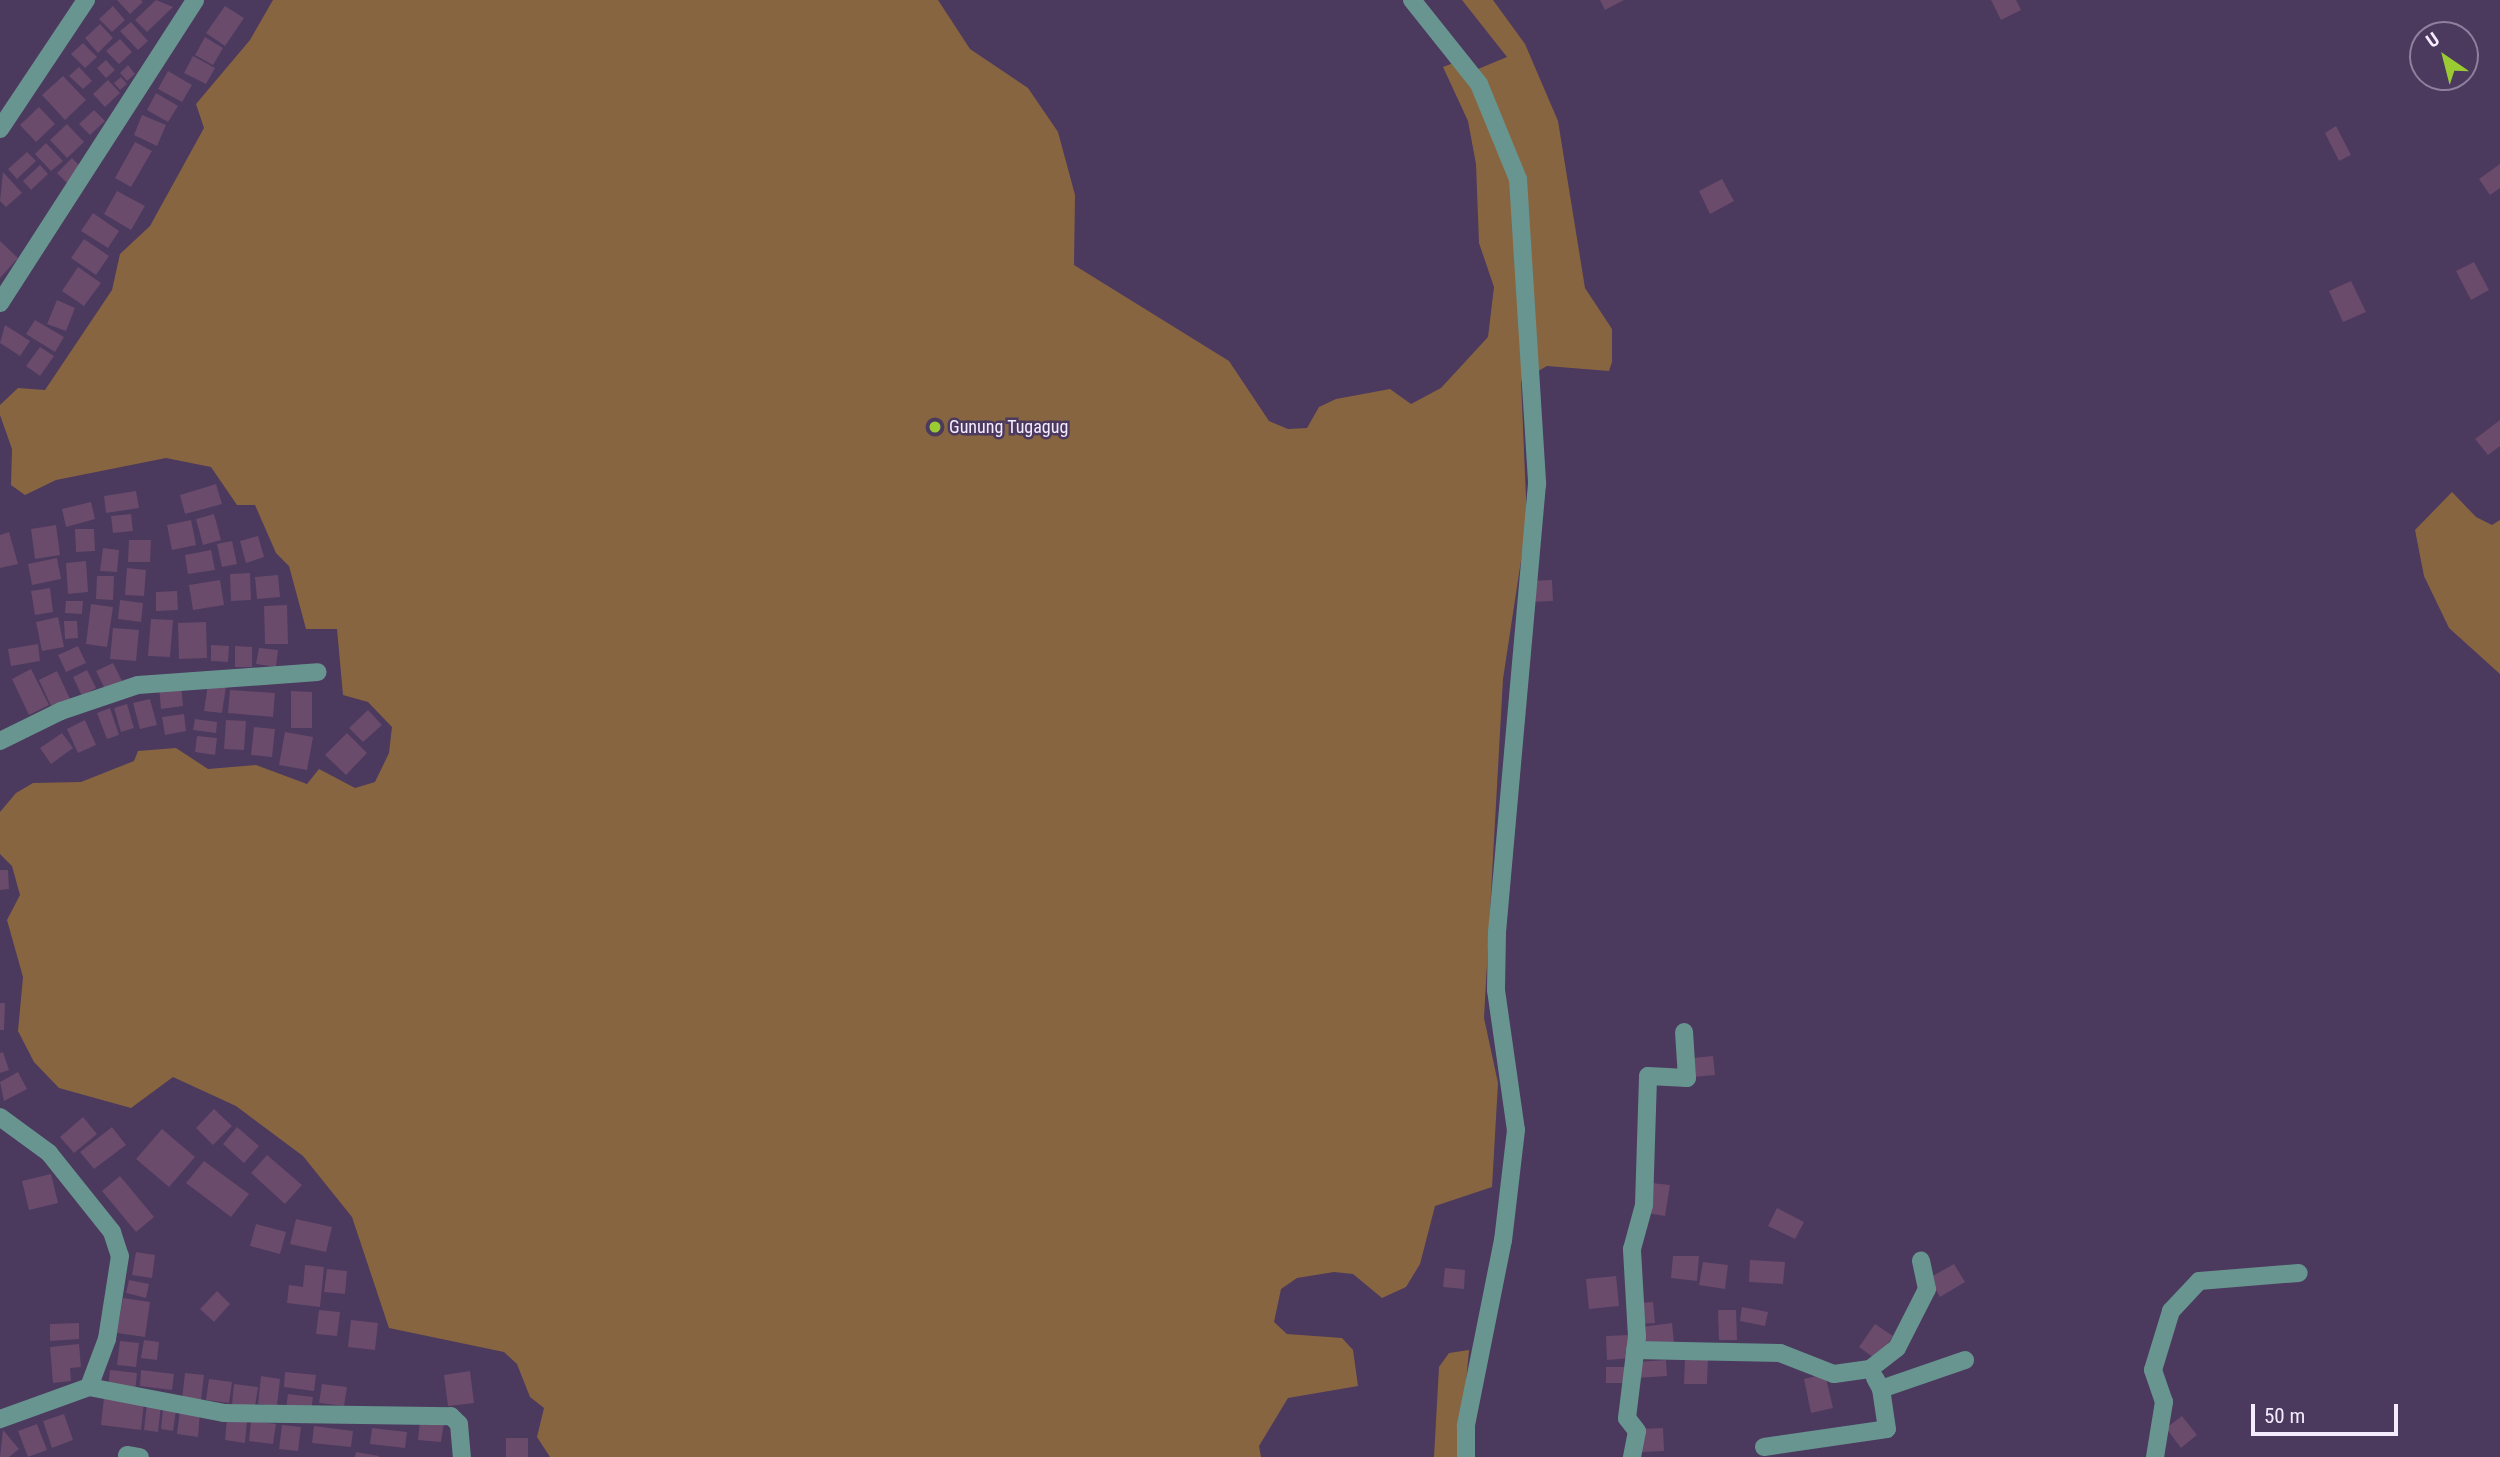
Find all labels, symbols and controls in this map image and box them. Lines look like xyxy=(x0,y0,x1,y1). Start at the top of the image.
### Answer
north arrow xyxy=(2409,21,2479,91)
text: U xyxy=(2422,27,2444,53)
place label: Gunung Tugagug xyxy=(949,416,1069,438)
marker: Gunung Tugagug xyxy=(927,419,943,435)
scale bar xyxy=(2255,1390,2402,1434)
text: 50 m xyxy=(2264,1404,2305,1428)

